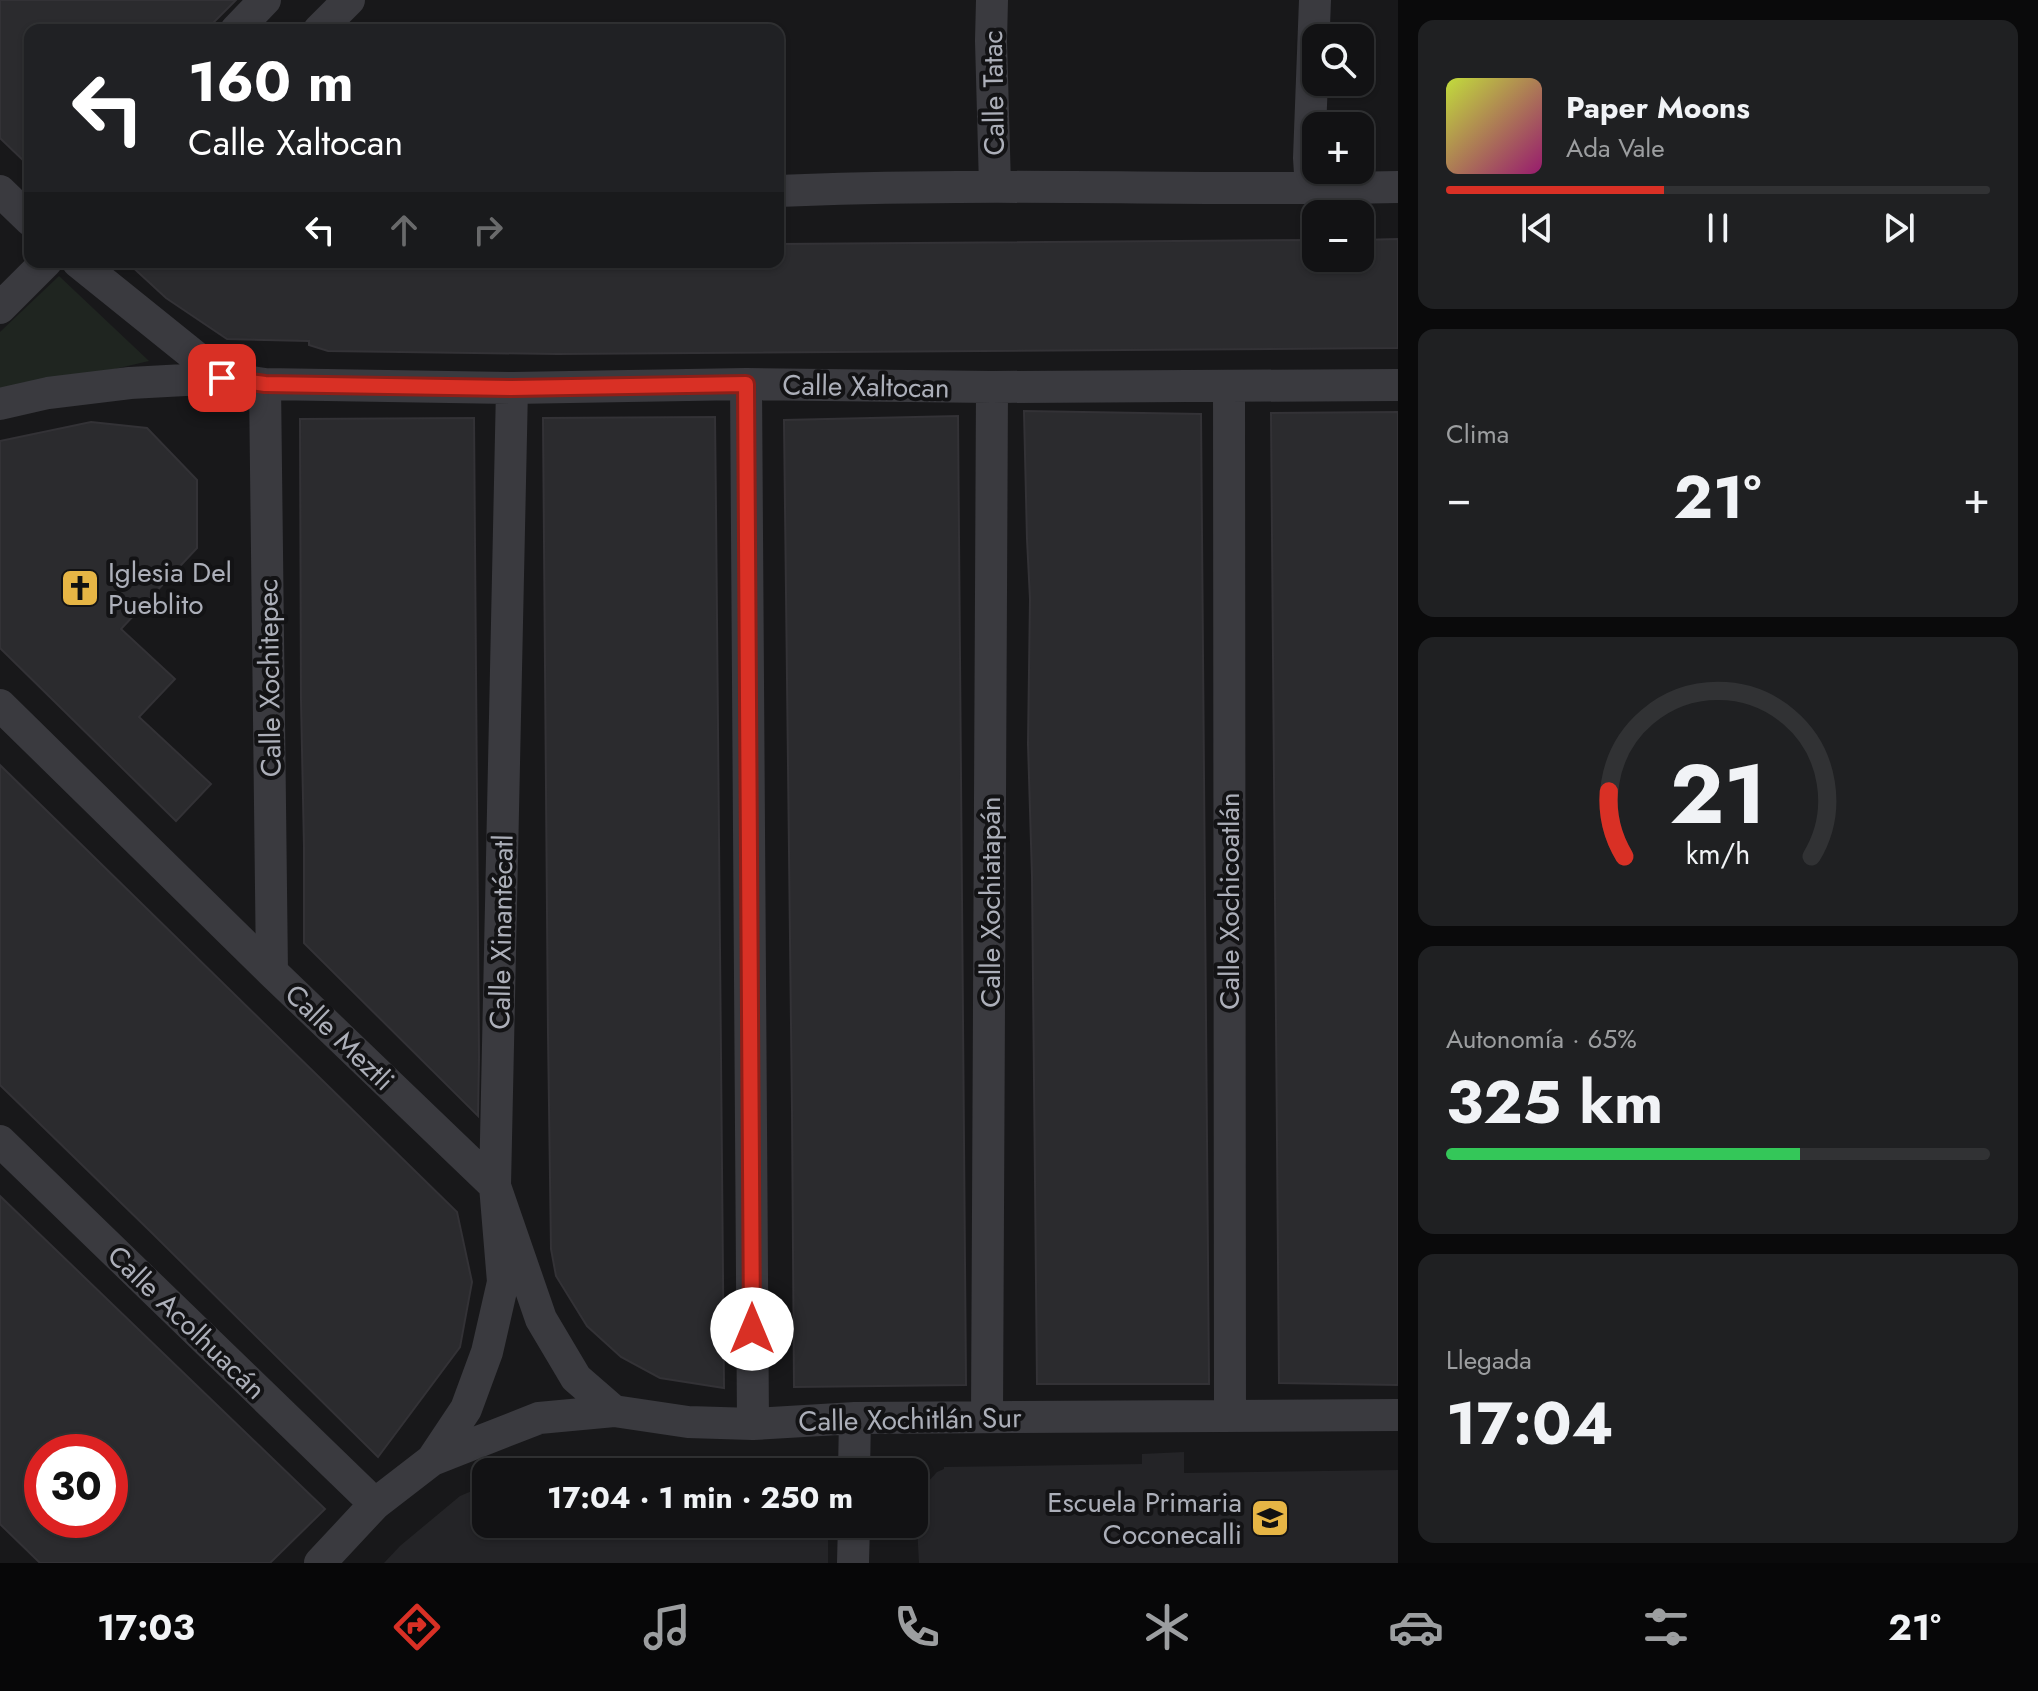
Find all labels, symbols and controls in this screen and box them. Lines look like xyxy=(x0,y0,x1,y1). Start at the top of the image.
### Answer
map controls xyxy=(1302,24,1374,272)
button: search xyxy=(1302,24,1374,96)
street label: Calle Tatac xyxy=(972,30,1015,156)
text: 160 m xyxy=(188,41,354,122)
icon: left xyxy=(56,56,160,160)
text: Paper Moons xyxy=(1566,86,1750,129)
button: + xyxy=(1302,112,1374,184)
text: Calle Xaltocan xyxy=(188,116,403,168)
text: Ada Vale xyxy=(1566,129,1665,167)
button: − xyxy=(1302,200,1374,272)
icon: previous xyxy=(1515,206,1559,250)
icon: pause xyxy=(1696,206,1740,250)
icon: next xyxy=(1877,206,1921,250)
icon: left xyxy=(298,208,342,252)
icon: ahead xyxy=(382,208,426,252)
icon: right xyxy=(466,208,510,252)
pin xyxy=(188,344,256,412)
icon: arrive xyxy=(200,356,244,400)
street label: Calle Xaltocan xyxy=(782,365,950,408)
text: Clima xyxy=(1446,415,1509,453)
text: 21° xyxy=(1674,454,1761,541)
text: − xyxy=(1446,466,1472,530)
text: + xyxy=(1963,466,1990,530)
place label: Iglesia Del Pueblito xyxy=(108,552,232,625)
church icon: Iglesia Del Pueblito xyxy=(59,567,101,609)
street label: Calle Xochitepec xyxy=(247,578,292,778)
text: 21 xyxy=(1670,734,1766,854)
street label: Calle Xochicoatlán xyxy=(1209,792,1250,1010)
street label: Calle Xochiatapán xyxy=(970,796,1011,1008)
street label: Calle Xinantécatl xyxy=(479,834,524,1030)
text: km/h xyxy=(1686,834,1750,876)
street label: Calle Meztli xyxy=(276,975,404,1100)
text: Autonomía · 65% xyxy=(1446,1020,1637,1058)
text: 325 km xyxy=(1446,1059,1663,1146)
street label: Calle Acolhuacán xyxy=(98,1236,275,1409)
position arrow xyxy=(710,1287,794,1371)
text: Llegada xyxy=(1446,1341,1532,1379)
text: 17:04 xyxy=(1446,1380,1614,1467)
street label: Calle Xochitlán Sur xyxy=(798,1397,1022,1442)
speed limit sign: 30 xyxy=(24,1434,128,1538)
text: 17:04 · 1 min · 250 m xyxy=(547,1476,853,1519)
place label: Escuela Primaria Coconecalli xyxy=(1047,1482,1242,1555)
school or university icon: Escuela Primaria Coconecalli xyxy=(1249,1497,1291,1539)
icon: directions xyxy=(389,1599,445,1655)
icon: music xyxy=(639,1599,695,1655)
icon: phone xyxy=(889,1599,945,1655)
icon: climate xyxy=(1139,1599,1195,1655)
icon: car xyxy=(1388,1599,1444,1655)
icon: filters xyxy=(1638,1599,1694,1655)
text: 17:03 xyxy=(97,1601,195,1653)
text: 21° xyxy=(1888,1601,1941,1653)

